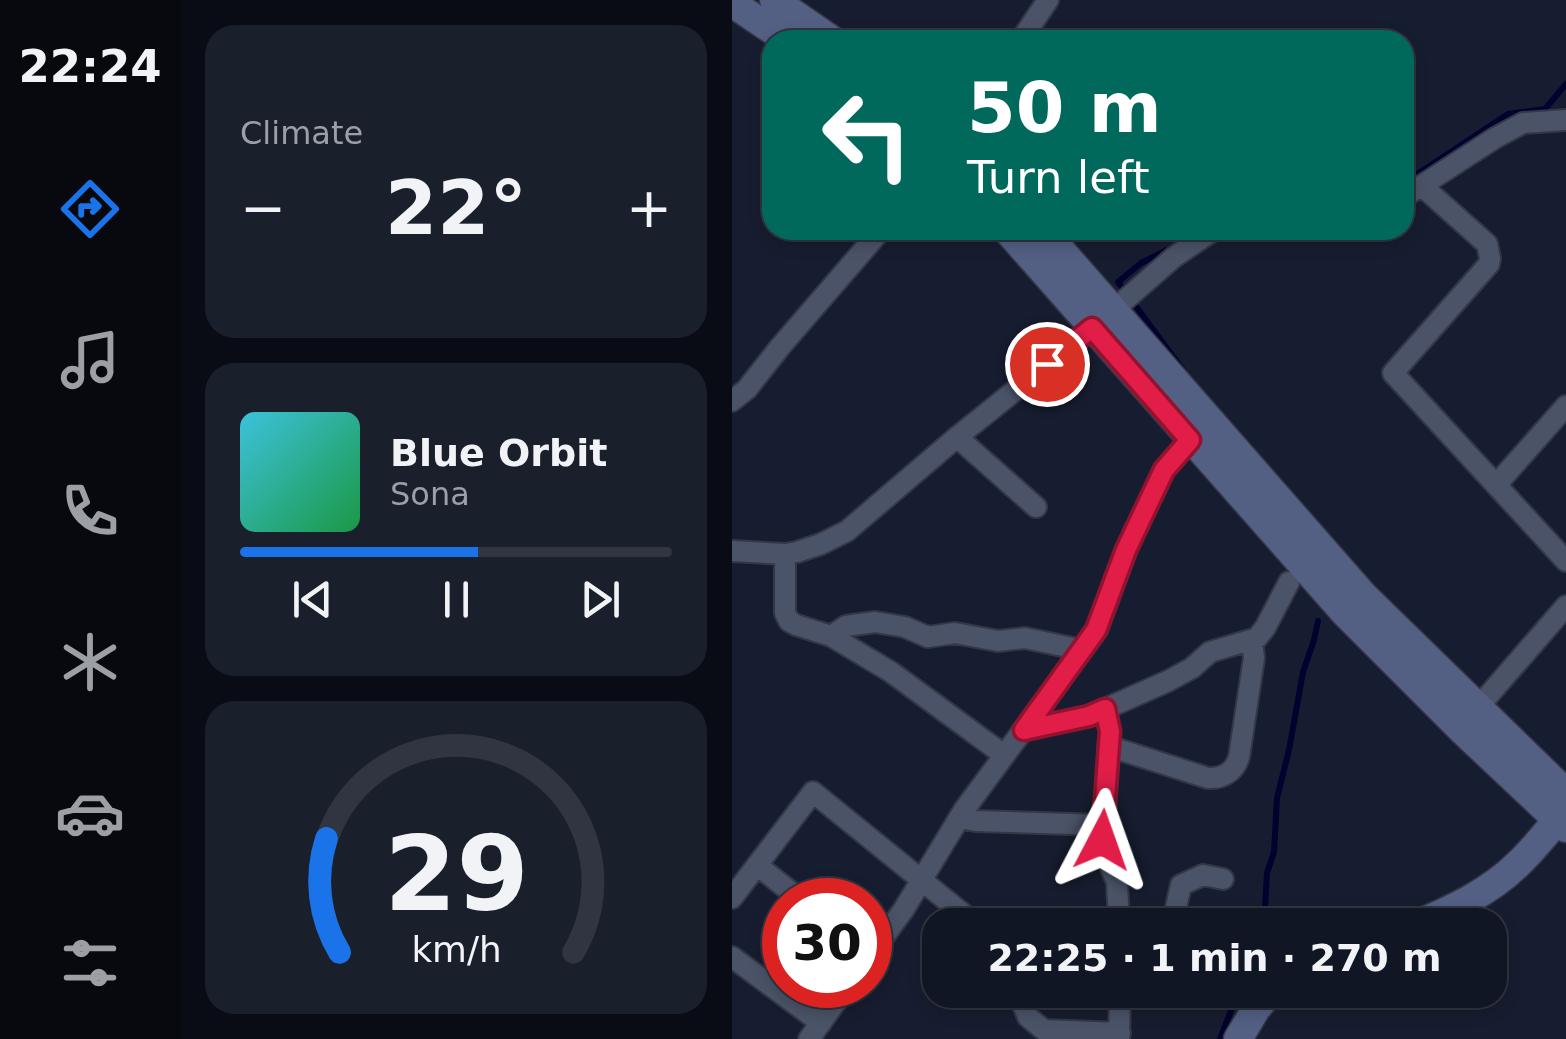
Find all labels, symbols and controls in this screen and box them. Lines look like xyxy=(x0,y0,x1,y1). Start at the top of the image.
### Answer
text: 22:24 xyxy=(18,40,162,93)
text: 50 m xyxy=(967,67,1162,149)
icon: left xyxy=(802,70,932,200)
text: Climate xyxy=(240,114,363,152)
text: Turn left xyxy=(967,151,1150,204)
text: 22° xyxy=(385,164,527,252)
icon: directions xyxy=(55,174,125,244)
text: − xyxy=(240,176,286,240)
text: + xyxy=(626,176,672,240)
pin xyxy=(1005,322,1090,407)
icon: music xyxy=(55,325,125,395)
icon: arrive xyxy=(1020,337,1075,392)
text: Blue Orbit xyxy=(390,431,607,475)
text: Sona xyxy=(390,475,470,513)
icon: phone xyxy=(55,476,125,546)
icon: previous xyxy=(285,572,340,627)
icon: pause xyxy=(429,572,484,627)
icon: next xyxy=(573,572,628,627)
icon: climate xyxy=(55,627,125,697)
icon: car xyxy=(55,778,125,848)
position arrow xyxy=(1050,788,1154,892)
text: 29 xyxy=(384,813,528,935)
speed limit sign: 30 xyxy=(762,878,892,1008)
icon: filters xyxy=(55,928,125,998)
text: km/h xyxy=(411,929,501,970)
text: 22:25 · 1 min · 270 m xyxy=(987,936,1442,980)

